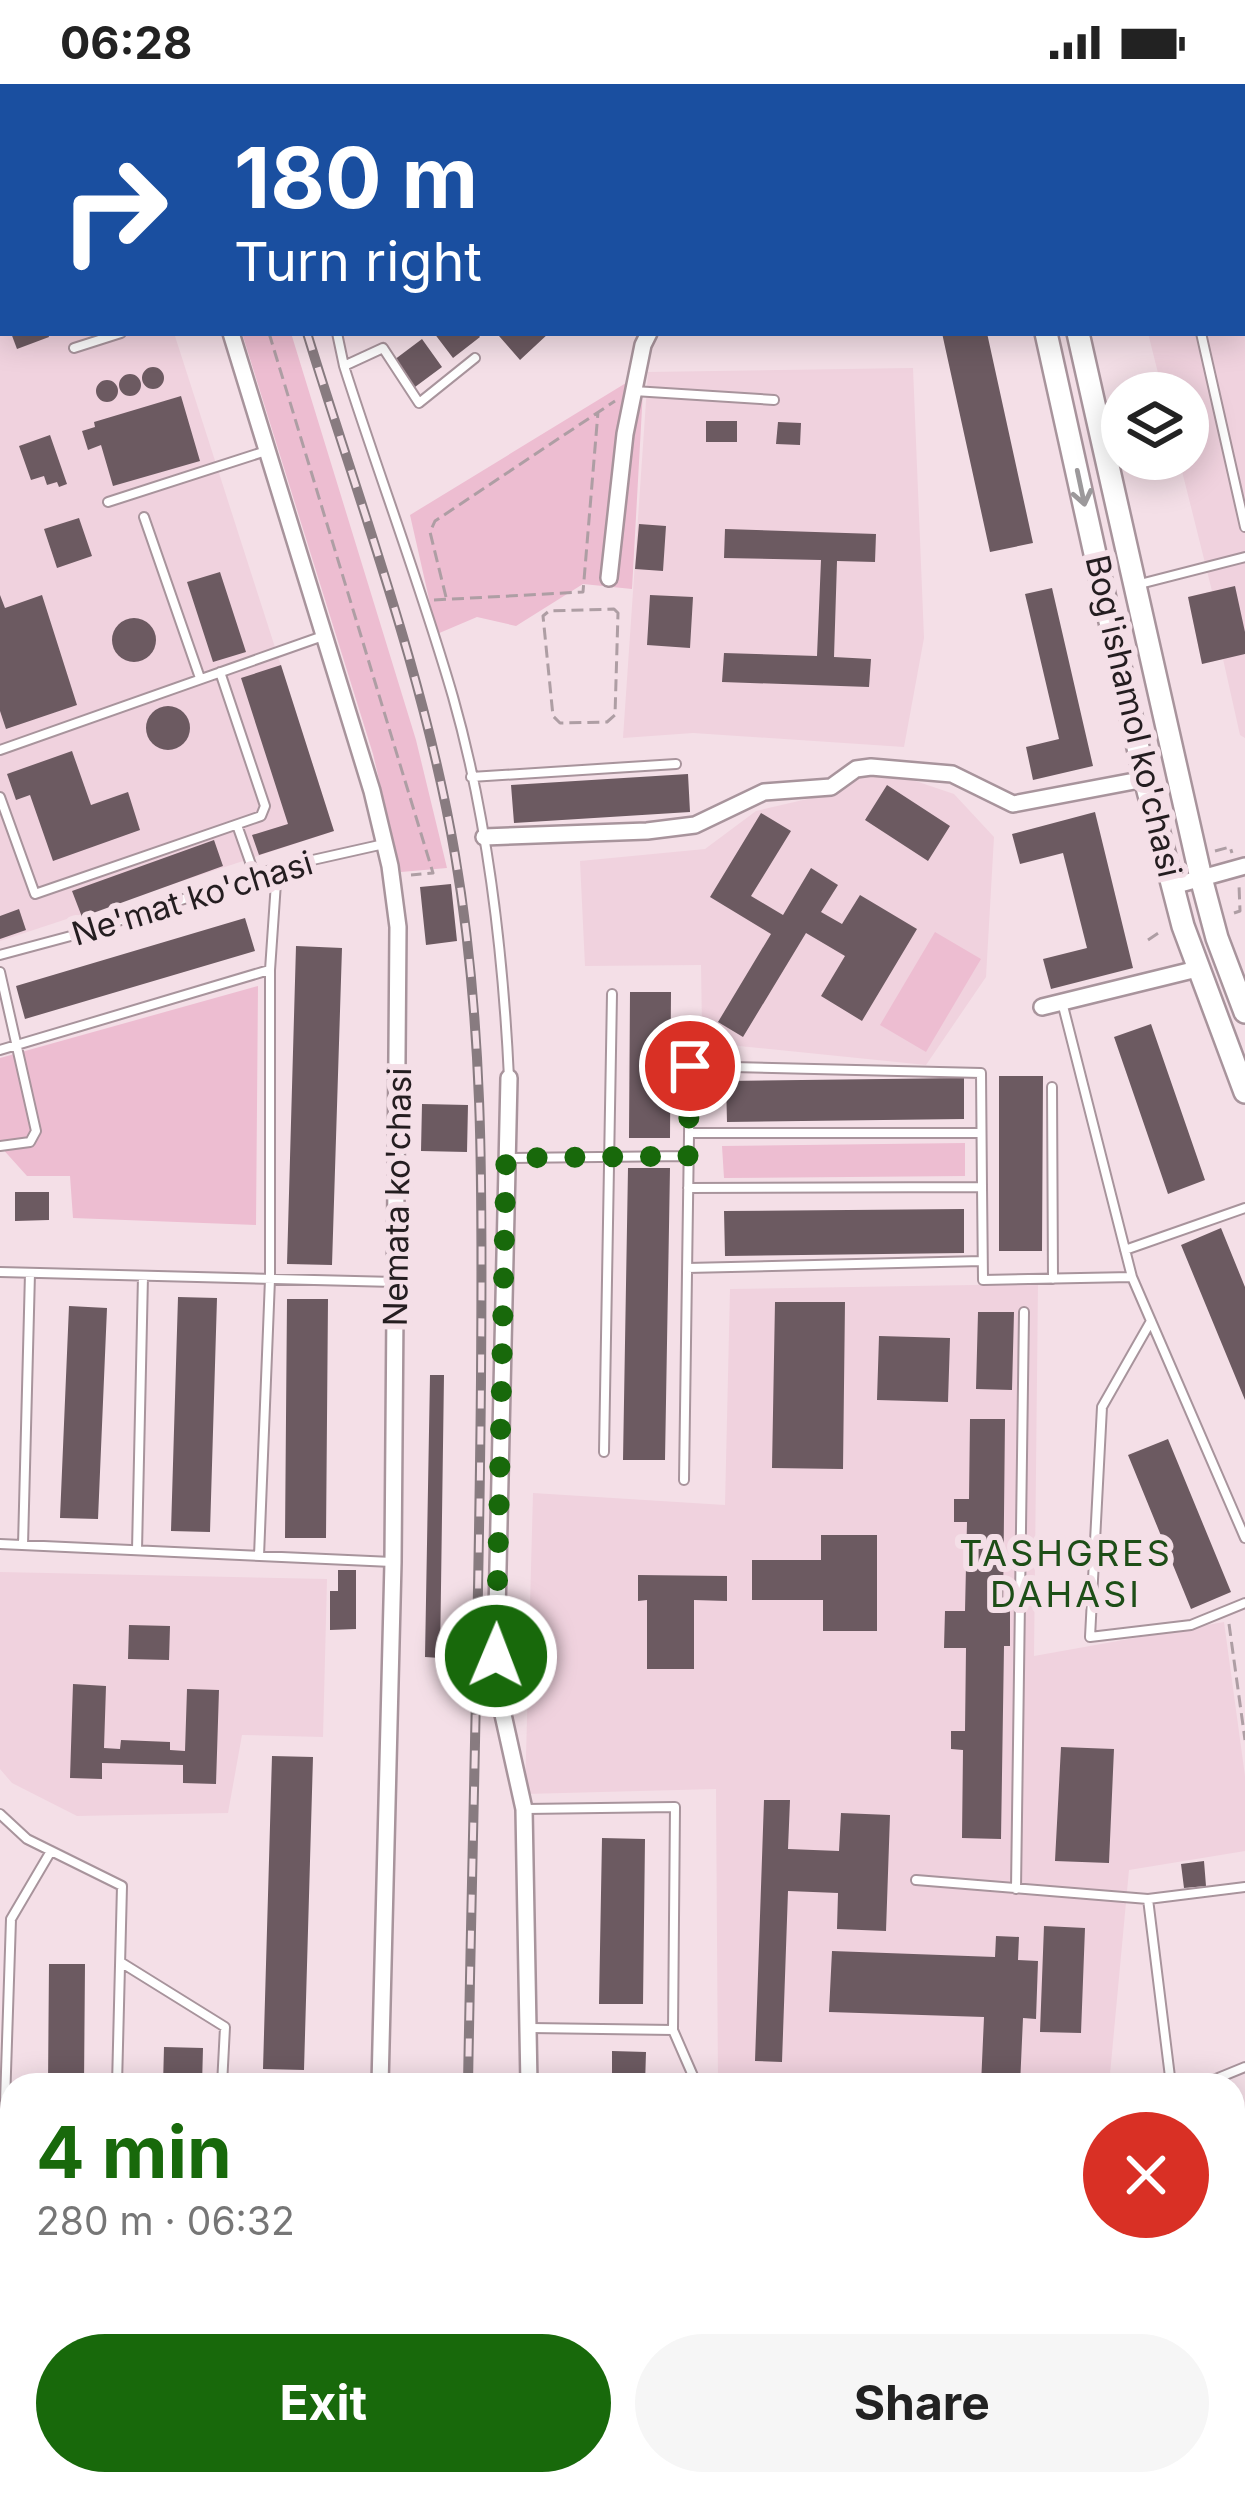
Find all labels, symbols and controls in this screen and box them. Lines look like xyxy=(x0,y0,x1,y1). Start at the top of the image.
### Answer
text: 06:28 xyxy=(60,15,192,70)
text: 180 m xyxy=(234,127,478,228)
icon: right xyxy=(36,132,192,288)
text: Turn right xyxy=(234,229,482,294)
map controls xyxy=(1101,372,1209,480)
button: layers xyxy=(1101,372,1209,480)
one-way arrow xyxy=(1070,469,1093,507)
street label: Bog'ishamol ko'chasi xyxy=(1077,551,1191,881)
street label: Ne'mat ko'chasi xyxy=(67,842,317,954)
pin xyxy=(639,1015,741,1117)
icon: arrive xyxy=(657,1033,723,1099)
street label: Nemata ko'chasi xyxy=(375,1067,419,1327)
district label: TASHGRES DAHASI xyxy=(959,1531,1173,1616)
position arrow xyxy=(433,1593,559,1719)
text: 4 min xyxy=(36,2108,232,2195)
button: close xyxy=(1083,2112,1209,2238)
text: 280 m · 06:32 xyxy=(36,2197,295,2244)
button: Exit xyxy=(36,2334,611,2472)
button: Share xyxy=(635,2334,1209,2472)

